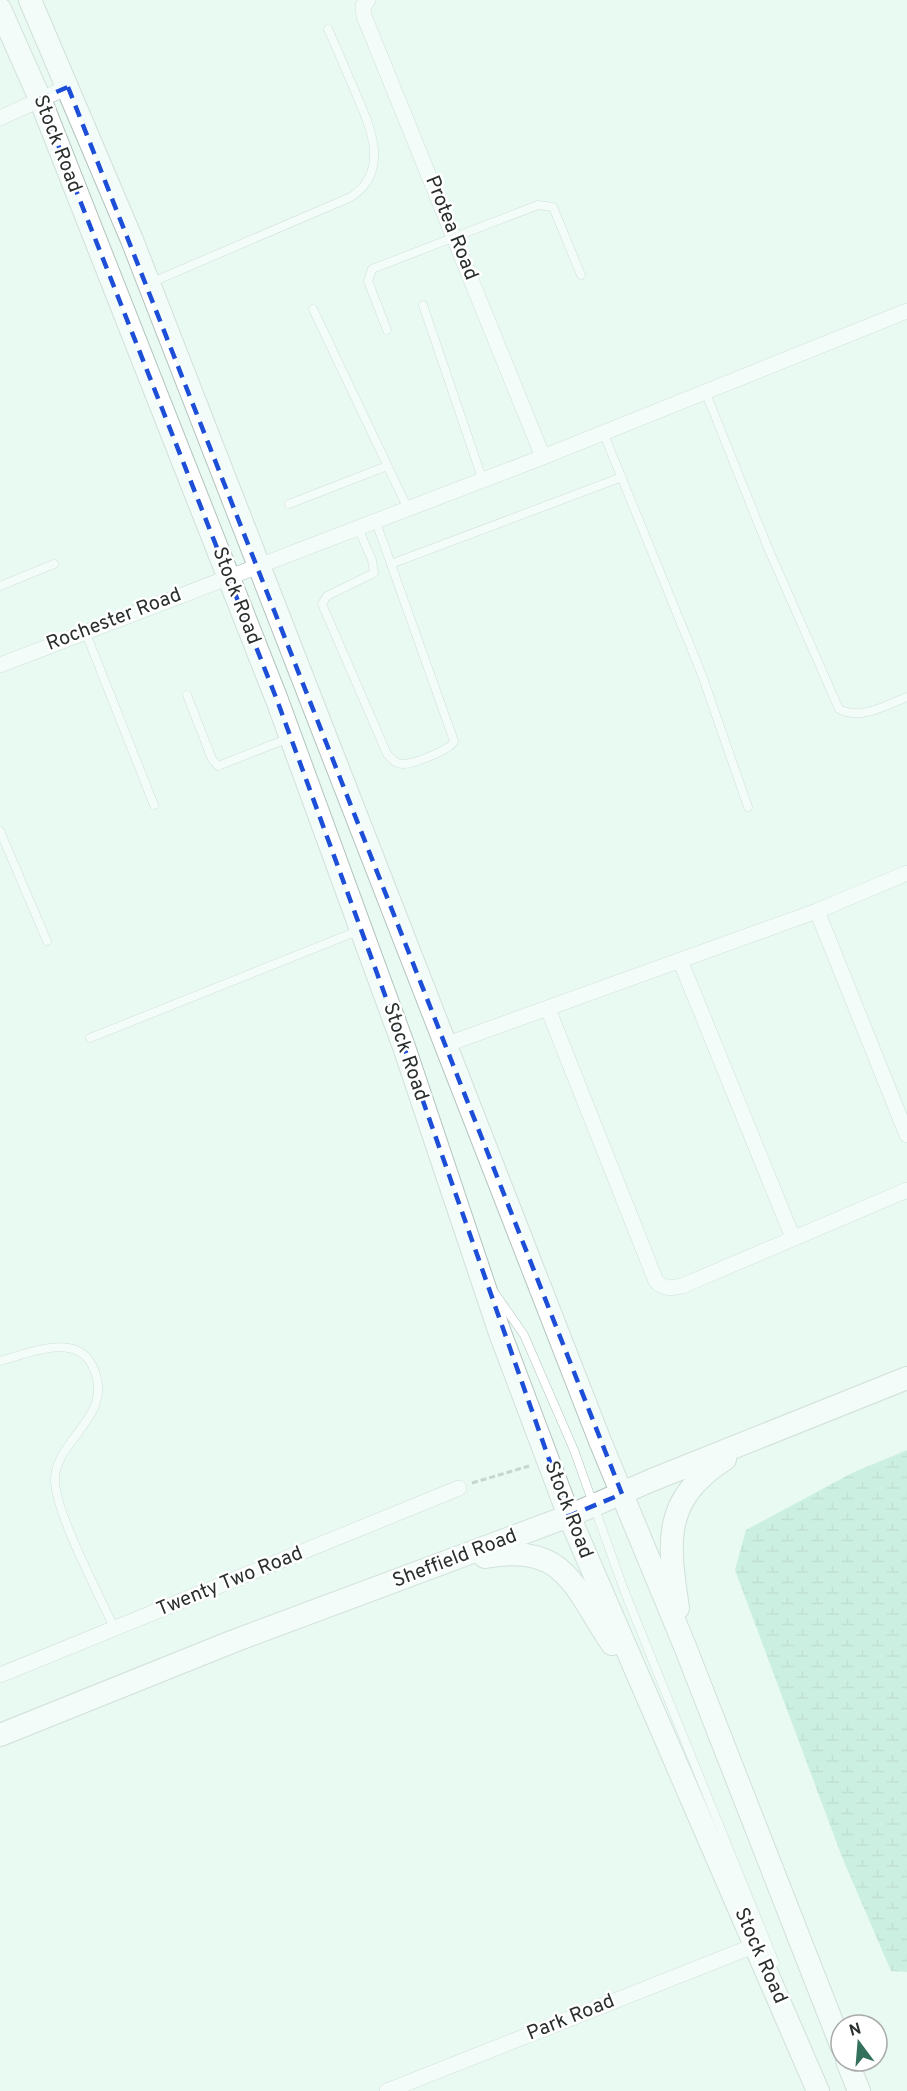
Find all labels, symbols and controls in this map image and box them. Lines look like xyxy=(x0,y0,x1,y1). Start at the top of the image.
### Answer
street label: Stock Road xyxy=(27,92,87,196)
street label: Protea Road xyxy=(418,172,484,284)
street label: Stock Road xyxy=(206,544,266,648)
street label: Rochester Road xyxy=(43,582,185,658)
street label: Stock Road xyxy=(376,999,434,1105)
street label: Stock Road xyxy=(538,1458,598,1562)
street label: Sheffield Road xyxy=(389,1523,521,1595)
street label: Twenty Two Road xyxy=(153,1541,307,1623)
street label: Stock Road xyxy=(727,1904,793,2008)
street label: Park Road xyxy=(523,1989,619,2047)
north arrow xyxy=(829,2013,889,2073)
text: N xyxy=(847,2019,864,2042)

